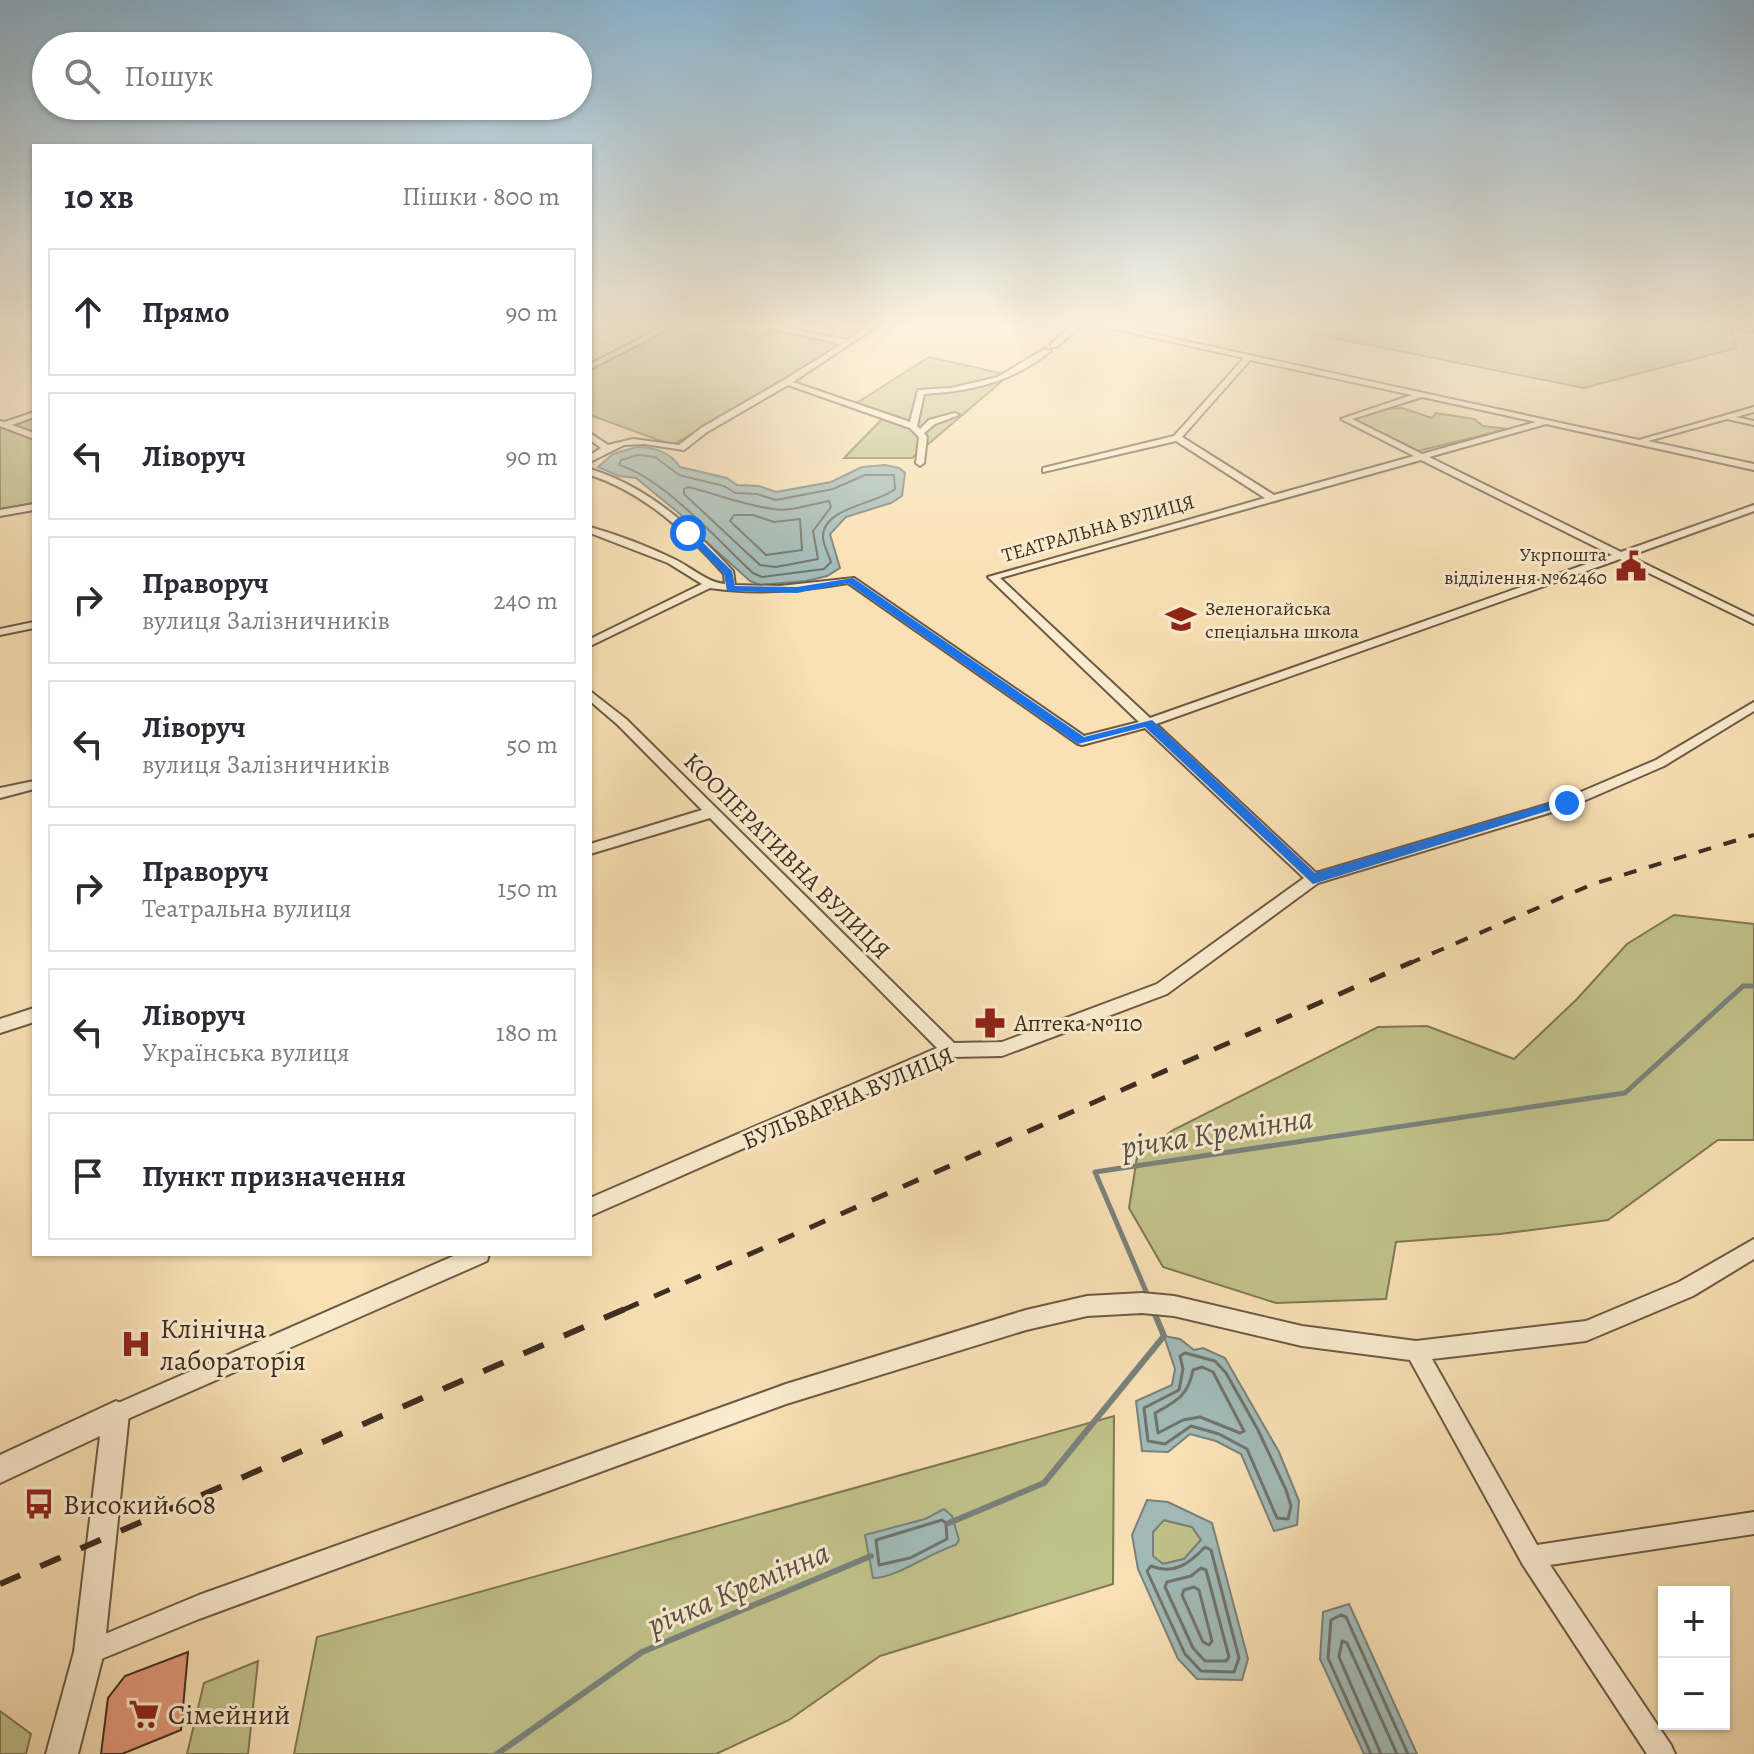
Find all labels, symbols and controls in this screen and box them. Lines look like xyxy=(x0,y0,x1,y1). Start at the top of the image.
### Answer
search box xyxy=(32,32,592,120)
icon: search xyxy=(60,54,104,98)
text: Пошук xyxy=(124,56,214,96)
text: 10 хв xyxy=(64,173,134,220)
text: Пішки · 800 m xyxy=(402,179,560,214)
icon: ahead xyxy=(66,290,110,334)
text: Прямо xyxy=(142,292,229,332)
text: 90 m xyxy=(506,295,558,330)
icon: left xyxy=(66,434,110,478)
text: Ліворуч xyxy=(142,436,246,476)
text: 90 m xyxy=(506,439,558,474)
street label: ТЕАТРАЛЬНА ВУЛИЦЯ xyxy=(999,488,1198,569)
route start xyxy=(670,515,706,551)
place label: Укрпошта відділення №62460 xyxy=(1444,541,1608,591)
public building icon: Укрпошта відділення №62460 xyxy=(1614,549,1648,583)
text: Праворуч xyxy=(142,563,269,603)
icon: right xyxy=(66,578,110,622)
text: 240 m xyxy=(493,583,558,618)
place label: Зеленогайська спеціальна школа xyxy=(1205,595,1360,645)
school or university icon: Зеленогайська спеціальна школа xyxy=(1164,602,1198,636)
text: вулиця Залізничників xyxy=(142,603,390,638)
text: Ліворуч xyxy=(142,707,246,747)
icon: left xyxy=(66,722,110,766)
text: 50 m xyxy=(506,727,558,762)
street label: КООПЕРАТИВНА ВУЛИЦЯ xyxy=(677,746,897,966)
text: вулиця Залізничників xyxy=(142,747,390,782)
route end xyxy=(1549,785,1585,821)
text: Праворуч xyxy=(142,851,269,891)
icon: right xyxy=(66,866,110,910)
text: 150 m xyxy=(497,871,558,906)
text: Театральна вулиця xyxy=(142,891,352,926)
text: Ліворуч xyxy=(142,995,246,1035)
pharmacy icon: Аптека №110 xyxy=(973,1006,1007,1040)
place label: Аптека №110 xyxy=(1013,1007,1143,1039)
icon: left xyxy=(66,1010,110,1054)
text: 180 m xyxy=(496,1015,558,1050)
text: Українська вулиця xyxy=(142,1035,350,1070)
street label: БУЛЬВАРНА ВУЛИЦЯ xyxy=(737,1039,959,1157)
water label: річка Кремінна xyxy=(1117,1095,1316,1169)
icon: arrive xyxy=(66,1154,110,1198)
text: Пункт призначення xyxy=(142,1156,406,1196)
place label: Клінічна лабораторія xyxy=(160,1310,306,1380)
hospital icon: Клінічна лабораторія xyxy=(119,1327,153,1361)
place label: Високий 608 xyxy=(63,1486,216,1524)
bus stop icon: Високий 608 xyxy=(22,1487,56,1521)
water label: річка Кремінна xyxy=(639,1530,836,1647)
map controls xyxy=(1658,1586,1730,1730)
button: + xyxy=(1658,1586,1730,1658)
button: − xyxy=(1658,1658,1730,1730)
place label: Сiмейний xyxy=(168,1696,290,1734)
supermarket icon: Сiмейний xyxy=(127,1697,161,1731)

